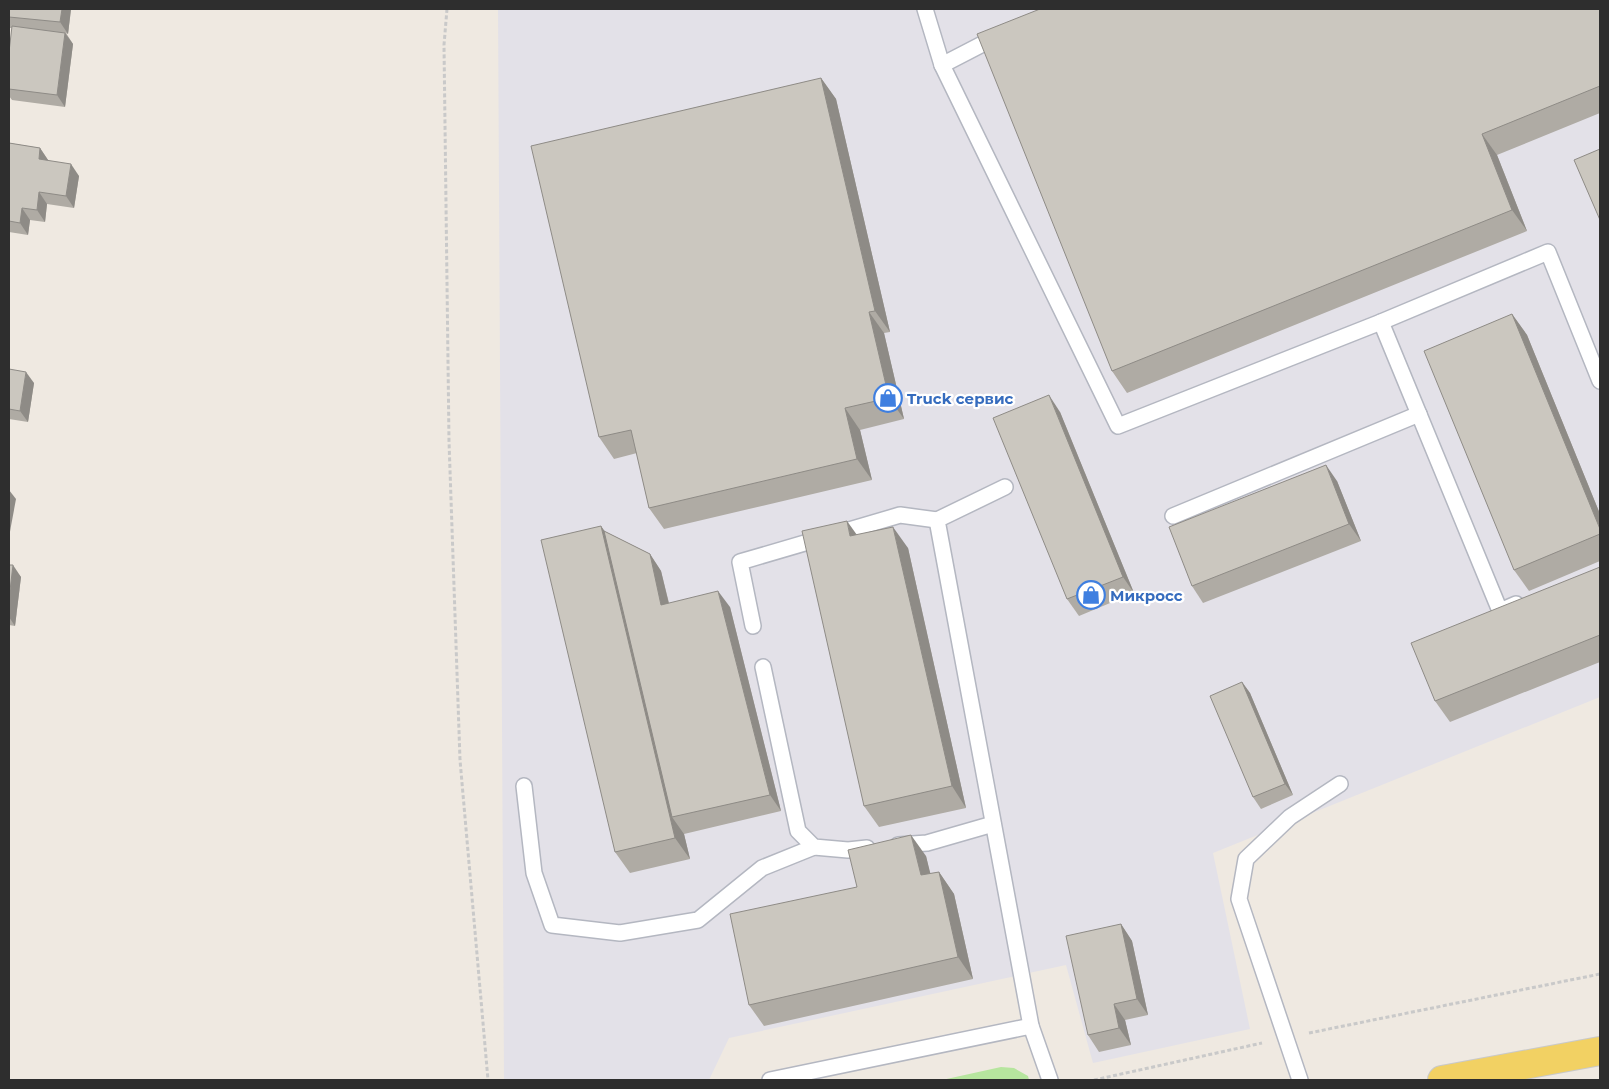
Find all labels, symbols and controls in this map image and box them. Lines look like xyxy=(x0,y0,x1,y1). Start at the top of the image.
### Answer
shop icon: Truck сервис xyxy=(873,383,903,413)
place label: Truck сервис xyxy=(907,389,1014,408)
shop icon: Микросс xyxy=(1076,580,1106,610)
place label: Микросс xyxy=(1110,586,1183,605)

